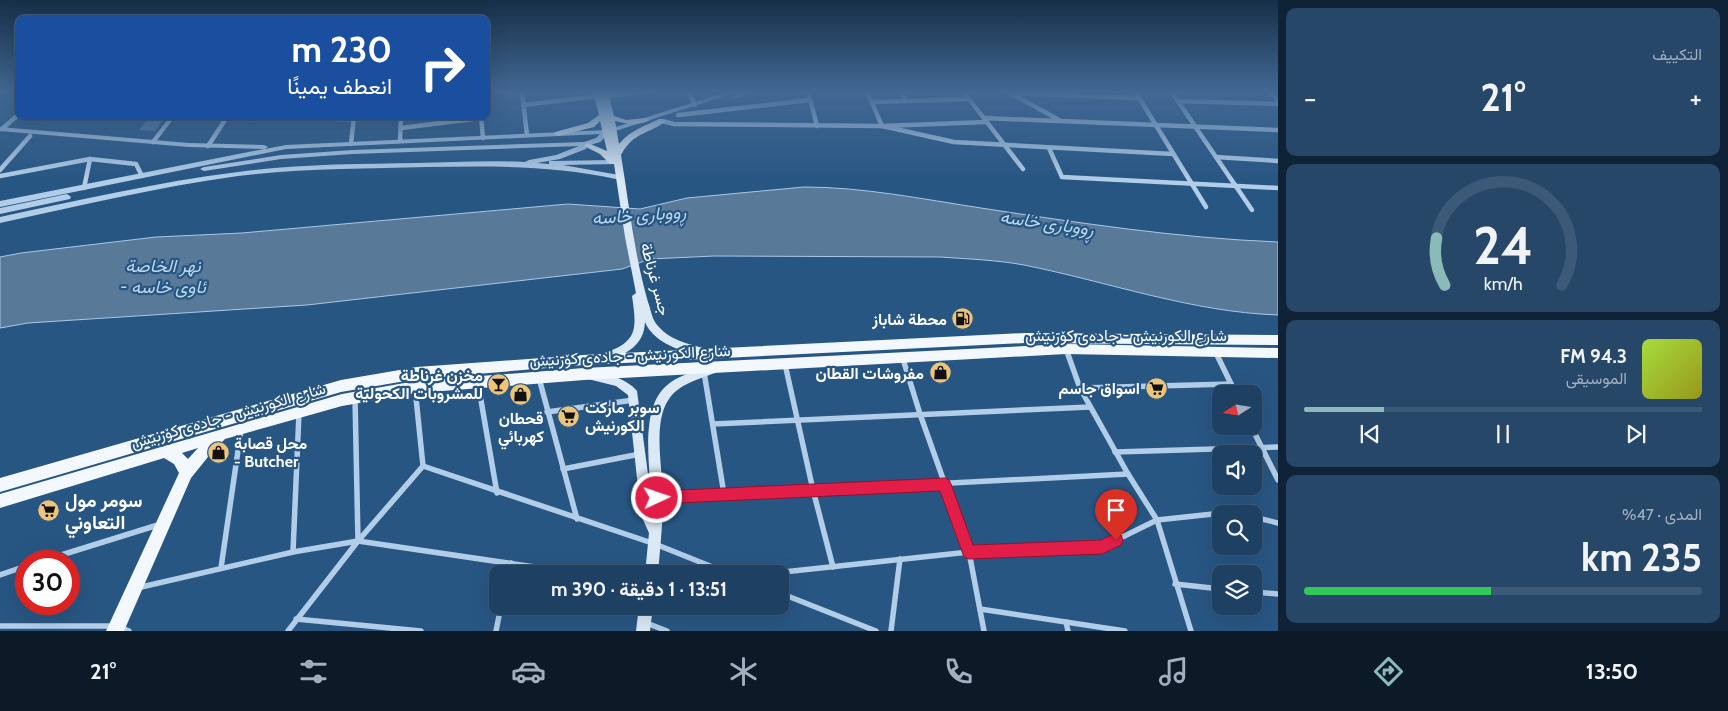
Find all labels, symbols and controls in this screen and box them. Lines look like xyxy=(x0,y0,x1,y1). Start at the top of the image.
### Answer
text: 230 m xyxy=(292,28,392,71)
icon: right xyxy=(410,35,475,100)
text: التكييف xyxy=(1652,45,1702,64)
text: انعطف يمينًا xyxy=(287,73,392,100)
text: 21° xyxy=(1480,74,1526,121)
text: − xyxy=(1304,81,1316,115)
text: + xyxy=(1690,81,1702,115)
water label: ڕووباری خاسە xyxy=(591,201,687,233)
water label: ڕووباری خاسە xyxy=(998,206,1095,244)
text: 24 xyxy=(1473,214,1533,277)
street label: جسر غرناطة xyxy=(636,240,674,318)
water label: نهر الخاصة - ئاوی خاسە xyxy=(120,255,207,298)
text: km/h xyxy=(1483,273,1523,294)
fuel station icon: محطة شاباز xyxy=(951,307,975,331)
place label: محطة شاباز xyxy=(871,310,947,330)
street label: شارع الكورنيش - جادەی کۆرنیش xyxy=(1025,326,1227,347)
street label: شارع الكورنيش - جادەی کۆرنیش xyxy=(529,341,731,372)
text: 94.3 FM xyxy=(1560,345,1627,368)
shop icon: مفروشات القطان xyxy=(928,361,952,385)
place label: مفروشات القطان xyxy=(815,364,924,384)
place label: مخزن غرناطة للمشروبات الكحولية xyxy=(355,366,483,404)
text: الموسيقى xyxy=(1566,369,1627,388)
bar icon: مخزن غرناطة للمشروبات الكحولية xyxy=(487,372,511,396)
supermarket icon: اسواق جاسم xyxy=(1144,376,1168,400)
street label: شارع الكورنيش - جادەی کۆرنیش xyxy=(129,379,328,454)
place label: اسواق جاسم xyxy=(1058,379,1140,399)
shop icon: قحطان كهربائي xyxy=(509,382,533,406)
north arrow xyxy=(1212,385,1262,435)
map controls xyxy=(1212,385,1262,615)
place label: سوبر ماركت الكورنيش xyxy=(585,398,660,436)
supermarket icon: سوبر ماركت الكورنيش xyxy=(557,404,581,428)
place label: قحطان كهربائي xyxy=(498,409,544,450)
icon: previous xyxy=(1356,420,1384,448)
icon: pause xyxy=(1489,420,1517,448)
icon: next xyxy=(1622,420,1650,448)
place label: محل قصابة - Butcher xyxy=(234,434,307,471)
shop icon: محل قصابة - Butcher xyxy=(206,440,230,464)
button: sound xyxy=(1212,445,1262,495)
position arrow xyxy=(630,471,682,523)
place label: سومر مول التعاوني xyxy=(65,489,142,539)
pin xyxy=(1095,489,1137,540)
icon: arrive xyxy=(1102,496,1130,524)
supermarket icon: سومر مول التعاوني xyxy=(37,499,61,523)
button: search xyxy=(1212,505,1262,555)
text: المدى · 47% xyxy=(1622,505,1702,524)
text: 235 km xyxy=(1581,534,1702,581)
speed limit sign: 30 xyxy=(15,550,80,615)
button: layers xyxy=(1212,565,1262,615)
text: 13:51 · 1 دقيقة · 390 m xyxy=(551,578,727,601)
icon: filters xyxy=(296,654,331,689)
icon: car xyxy=(511,654,546,689)
icon: climate xyxy=(726,654,761,689)
icon: phone xyxy=(941,654,976,689)
icon: music xyxy=(1156,654,1191,689)
icon: directions xyxy=(1371,654,1406,689)
text: 21° xyxy=(90,658,116,685)
text: 13:50 xyxy=(1586,658,1638,685)

